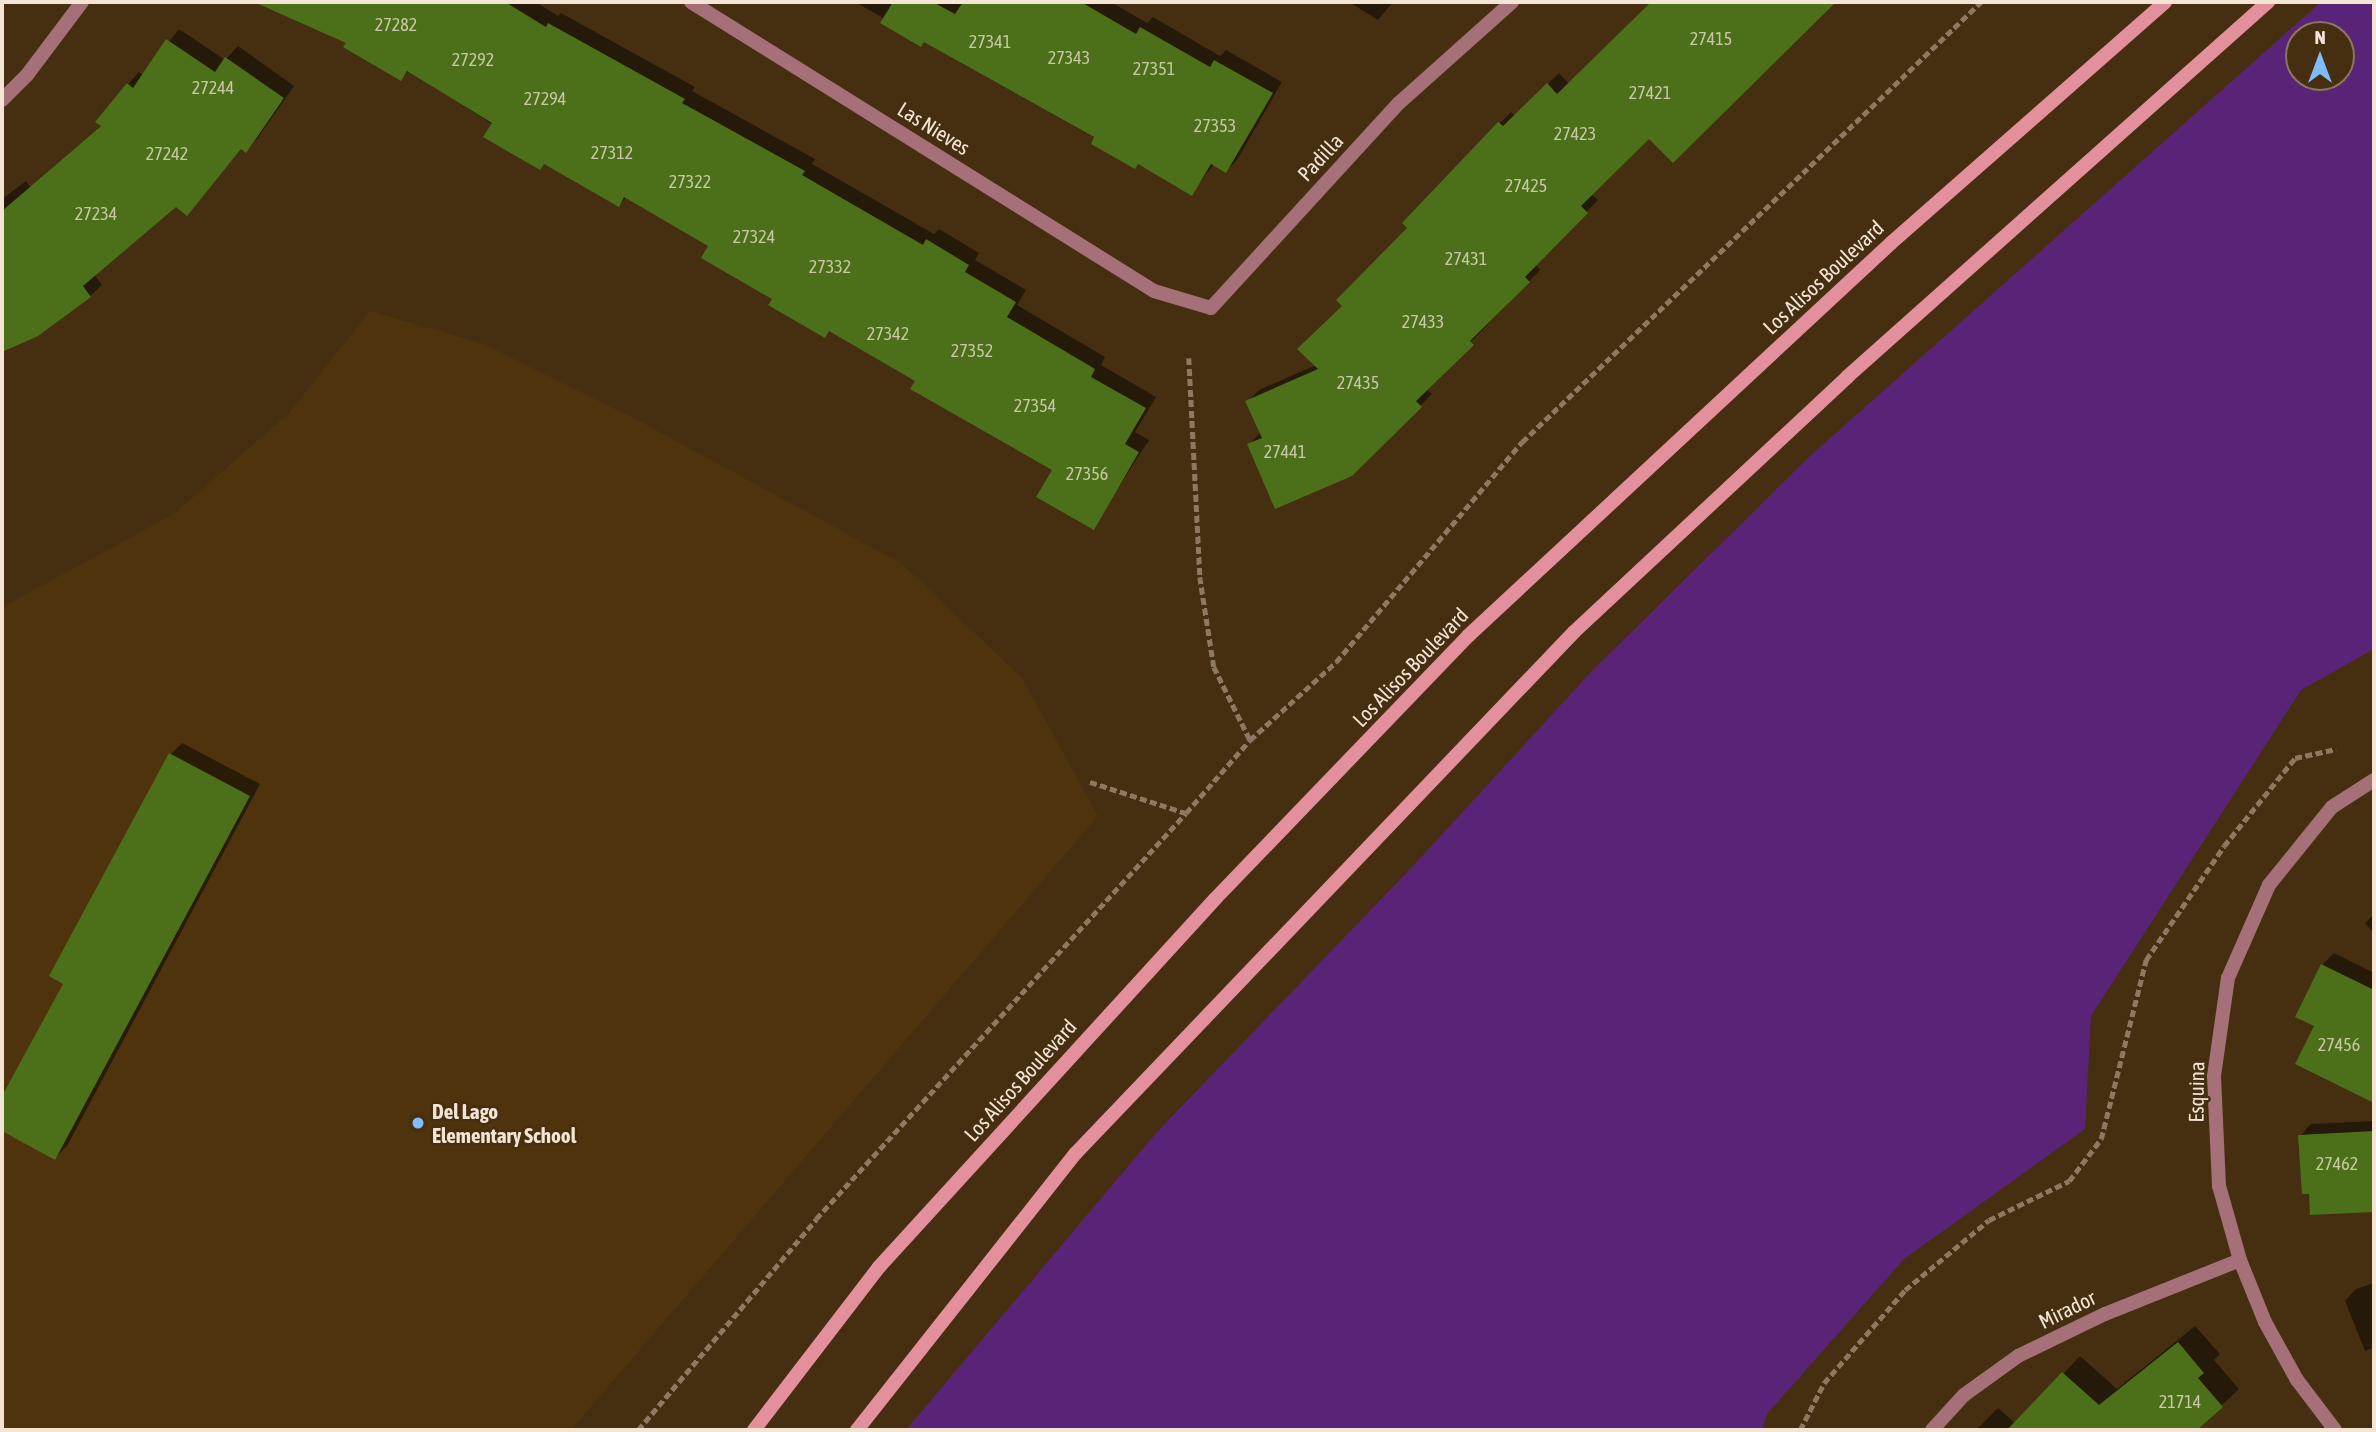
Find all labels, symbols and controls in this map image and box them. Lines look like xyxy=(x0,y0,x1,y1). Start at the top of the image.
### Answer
house number: 27282 xyxy=(375,14,417,36)
north arrow xyxy=(2285,21,2355,91)
text: N xyxy=(2314,26,2326,48)
house number: 27415 xyxy=(1690,28,1732,50)
house number: 27341 xyxy=(969,31,1011,53)
house number: 27343 xyxy=(1048,47,1090,69)
house number: 27292 xyxy=(452,49,494,71)
house number: 27351 xyxy=(1133,58,1175,80)
house number: 27244 xyxy=(192,77,234,99)
house number: 27421 xyxy=(1629,82,1671,104)
house number: 27294 xyxy=(524,88,566,110)
street label: Las Nieves xyxy=(893,96,975,160)
house number: 27353 xyxy=(1194,115,1236,137)
house number: 27423 xyxy=(1554,123,1596,145)
street label: Padilla xyxy=(1292,128,1348,186)
house number: 27312 xyxy=(591,142,633,164)
house number: 27242 xyxy=(146,143,188,165)
house number: 27322 xyxy=(669,171,711,193)
house number: 27425 xyxy=(1505,175,1547,197)
house number: 27234 xyxy=(75,203,117,225)
street label: Los Alisos Boulevard xyxy=(1758,215,1888,339)
house number: 27324 xyxy=(733,226,775,248)
house number: 27431 xyxy=(1445,248,1487,270)
house number: 27332 xyxy=(809,256,851,278)
house number: 27433 xyxy=(1402,311,1444,333)
house number: 27342 xyxy=(867,323,909,345)
house number: 27352 xyxy=(951,340,993,362)
house number: 27435 xyxy=(1337,372,1379,394)
house number: 27354 xyxy=(1014,395,1056,417)
house number: 27441 xyxy=(1264,441,1306,463)
house number: 27356 xyxy=(1066,463,1108,485)
street label: Los Alisos Boulevard xyxy=(1347,602,1473,732)
street label: Los Alisos Boulevard xyxy=(959,1014,1081,1146)
house number: 27456 xyxy=(2318,1034,2360,1056)
street label: Esquina xyxy=(2183,1061,2209,1123)
place label: Del Lago Elementary School xyxy=(432,1098,576,1148)
marker: Del Lago Elementary School xyxy=(410,1115,426,1131)
house number: 27462 xyxy=(2316,1153,2358,1175)
street label: Mirador xyxy=(2034,1284,2100,1334)
house number: 21714 xyxy=(2159,1391,2201,1413)

